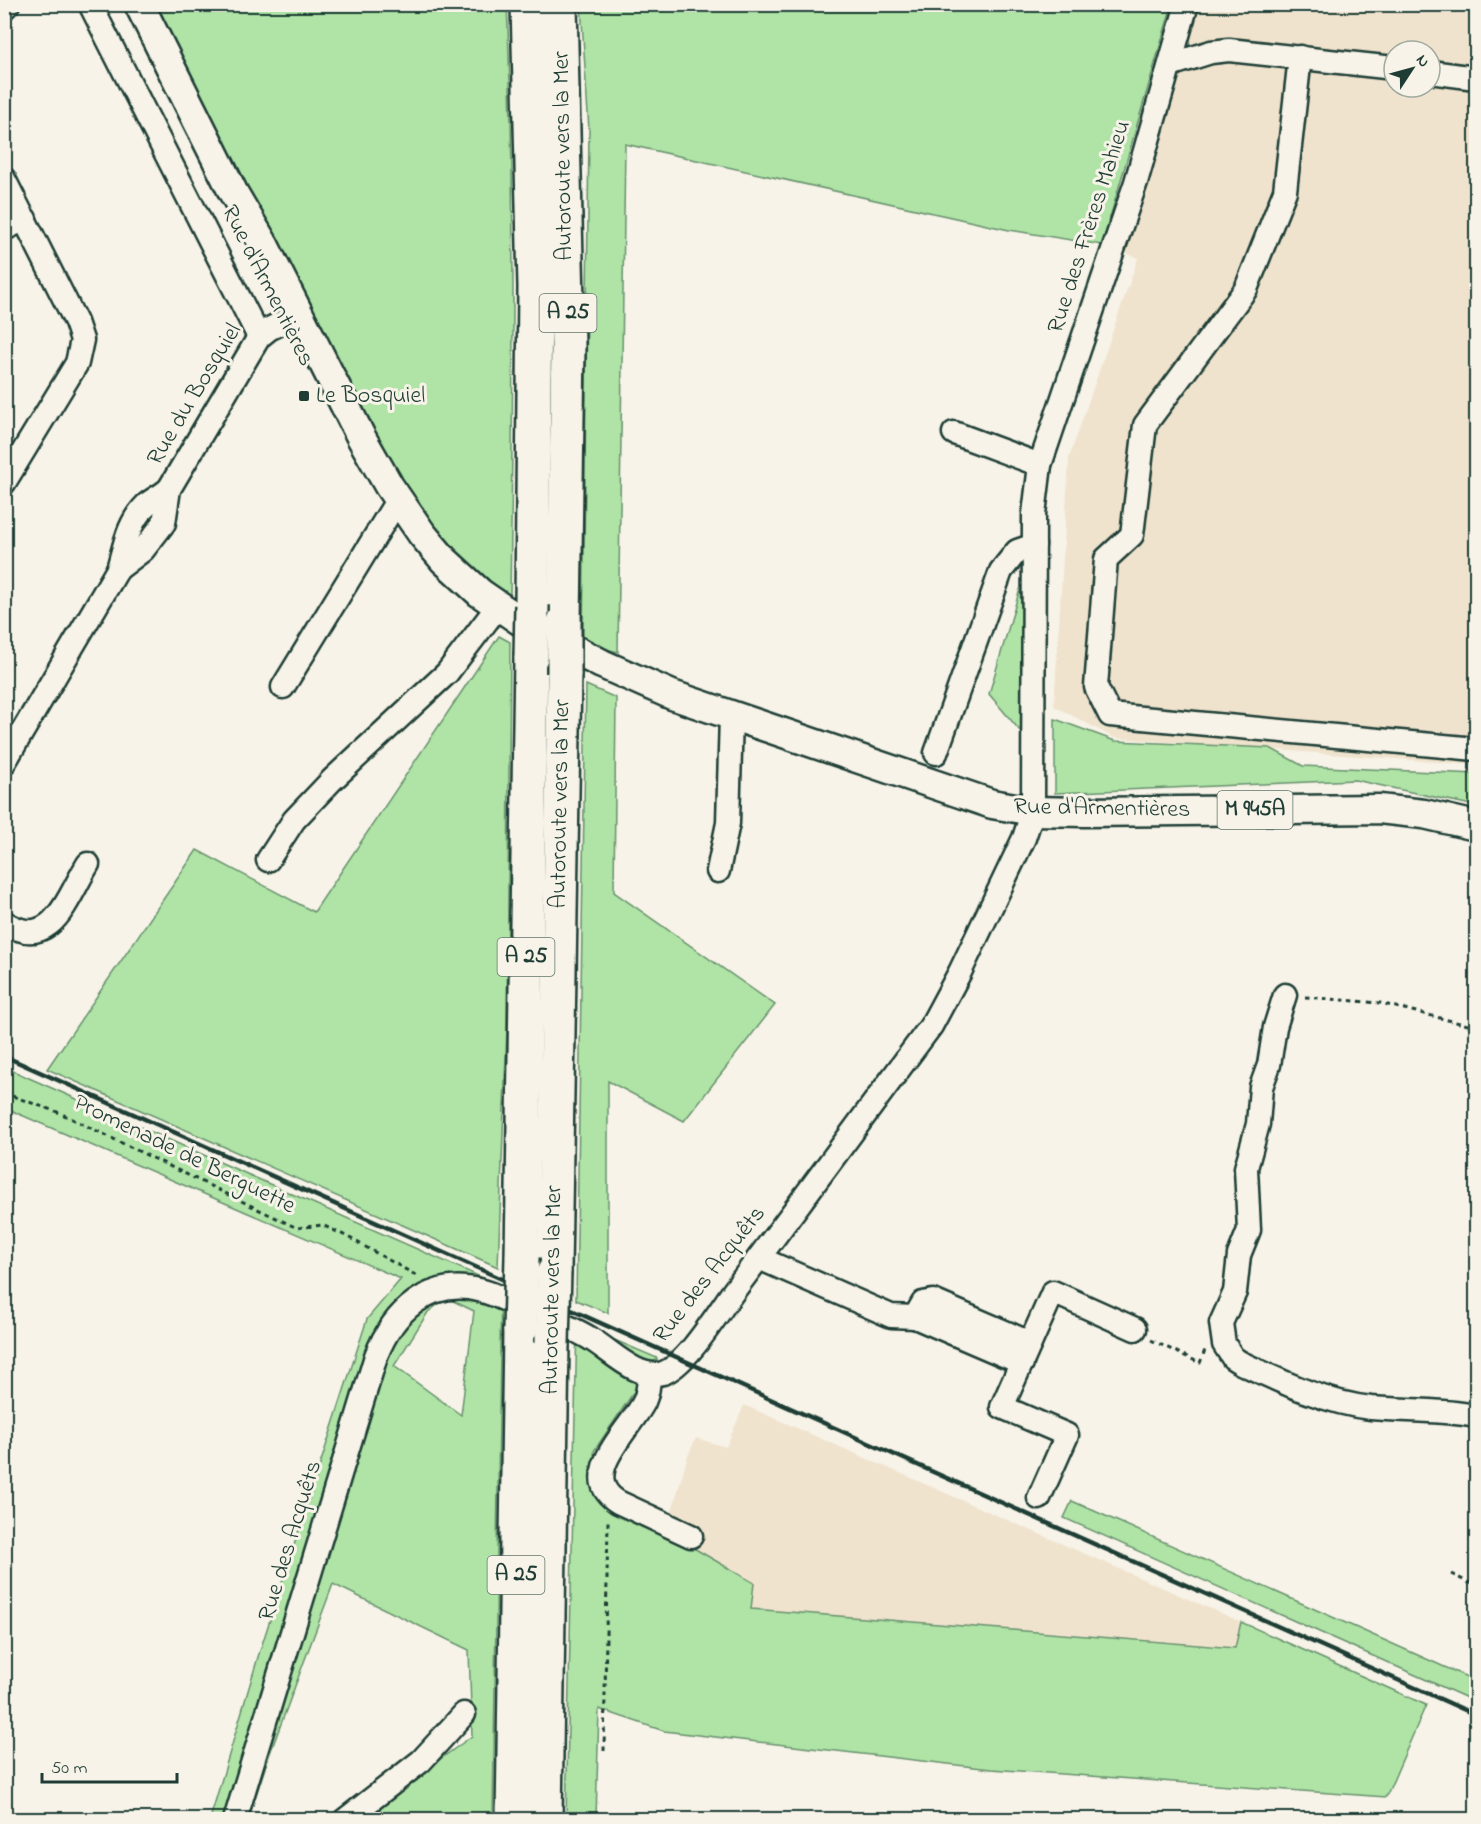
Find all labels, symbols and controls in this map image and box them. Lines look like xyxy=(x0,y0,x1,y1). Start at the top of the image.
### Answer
north arrow xyxy=(1382,39,1442,99)
street label: Autoroute vers la Mer xyxy=(545,50,583,261)
text: N xyxy=(1410,50,1436,73)
street label: Rue des Frères Mahieu xyxy=(1039,116,1141,338)
street label: Rue d'Armentières xyxy=(211,199,323,373)
road number: A 25 xyxy=(540,294,596,332)
street label: Rue du Bosquiel xyxy=(139,317,251,473)
place label: Le Bosquiel xyxy=(316,379,425,414)
marker: Le Bosquiel xyxy=(297,389,311,403)
street label: Autoroute vers la Mer xyxy=(542,698,580,909)
street label: Rue d'Armentières xyxy=(1013,790,1191,828)
road number: M 945A xyxy=(1218,791,1292,829)
road number: A 25 xyxy=(498,938,554,976)
street label: Promenade de Berguette xyxy=(67,1086,301,1224)
street label: Autoroute vers la Mer xyxy=(534,1184,572,1395)
street label: Rue des Acquêts xyxy=(645,1199,775,1351)
street label: Rue des Acquêts xyxy=(250,1456,332,1626)
road number: A 25 xyxy=(488,1556,544,1594)
scale bar xyxy=(42,1746,177,1784)
text: 50 m xyxy=(51,1756,88,1782)

